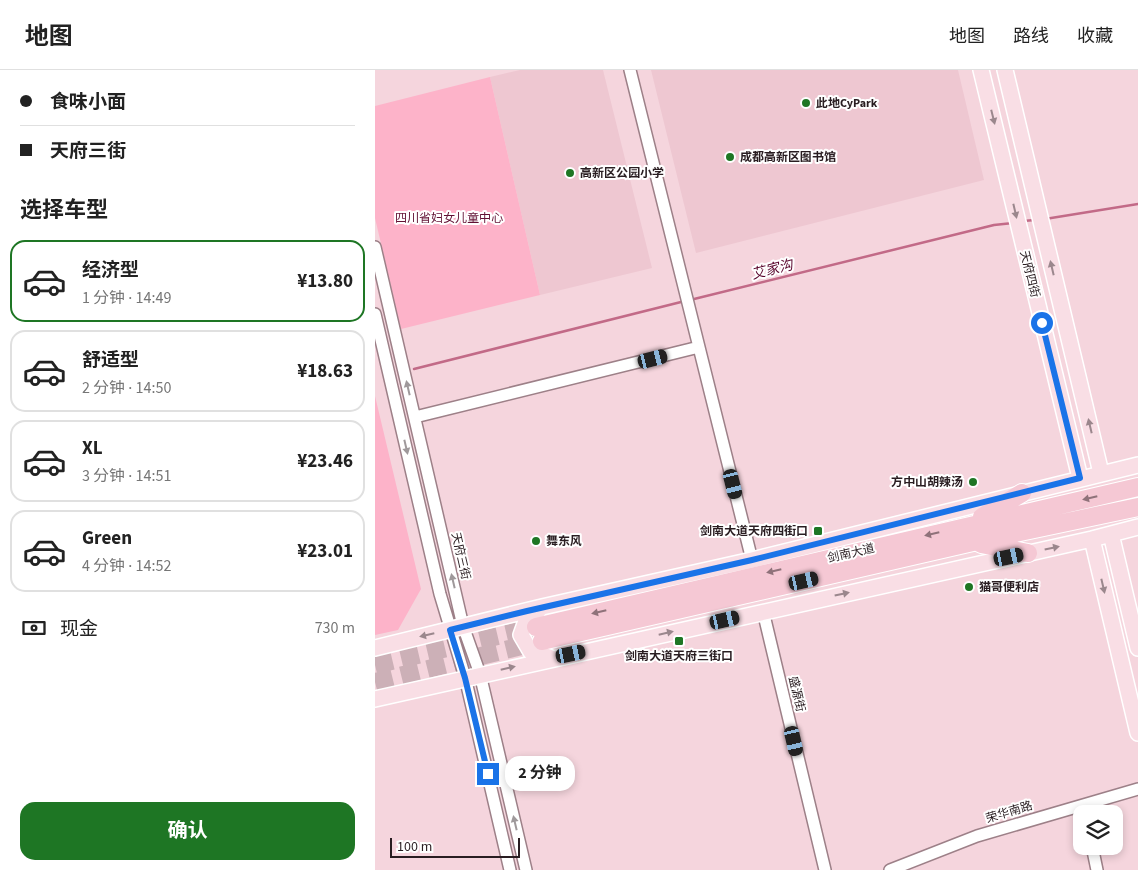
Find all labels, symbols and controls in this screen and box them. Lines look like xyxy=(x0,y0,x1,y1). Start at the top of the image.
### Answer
text: 地图 xyxy=(25,19,73,54)
text: 地图 xyxy=(949,24,985,49)
text: 路线 xyxy=(1013,24,1049,49)
text: 收藏 xyxy=(1077,24,1113,49)
text: 食味小面 xyxy=(50,89,126,116)
place label: 此地CyPark xyxy=(816,95,878,112)
marker: 此地CyPark xyxy=(800,97,812,109)
one-way arrow xyxy=(989,110,997,125)
text: 天府三街 xyxy=(50,138,126,165)
place label: 成都高新区图书馆 xyxy=(740,149,836,166)
marker: 成都高新区图书馆 xyxy=(724,151,736,163)
place label: 高新区公园小学 xyxy=(580,165,664,182)
marker: 高新区公园小学 xyxy=(564,167,576,179)
text: 选择车型 xyxy=(20,194,108,226)
one-way arrow xyxy=(1011,203,1019,218)
park label: 四川省妇女儿童中心 xyxy=(395,210,503,227)
street label: 天府四街 xyxy=(1015,249,1044,299)
water label: 艾家沟 xyxy=(749,255,797,285)
text: 经济型 xyxy=(82,257,139,284)
icon: car xyxy=(22,259,67,304)
one-way arrow xyxy=(1048,260,1056,275)
text: ¥13.80 xyxy=(297,268,353,295)
text: 1 分钟 · 14:49 xyxy=(82,287,171,309)
route start xyxy=(1031,312,1053,334)
text: 舒适型 xyxy=(82,347,139,374)
car xyxy=(636,348,669,370)
icon: car xyxy=(22,349,67,394)
text: ¥18.63 xyxy=(297,358,353,385)
text: 2 分钟 · 14:50 xyxy=(82,377,171,399)
one-way arrow xyxy=(404,381,412,396)
one-way arrow xyxy=(1086,418,1094,433)
text: XL xyxy=(82,435,103,462)
icon: car xyxy=(22,439,67,484)
one-way arrow xyxy=(402,439,410,454)
text: ¥23.46 xyxy=(297,448,353,475)
text: 3 分钟 · 14:51 xyxy=(82,465,171,487)
car xyxy=(722,468,743,500)
place label: 方中山胡辣汤 xyxy=(891,474,963,491)
marker: 方中山胡辣汤 xyxy=(967,476,979,488)
one-way arrow xyxy=(1083,494,1098,502)
place label: 剑南大道天府四街口 xyxy=(700,523,808,540)
text: Green xyxy=(82,525,132,552)
marker: 剑南大道天府四街口 xyxy=(812,525,824,537)
icon: car xyxy=(22,529,67,574)
one-way arrow xyxy=(925,530,940,538)
street label: 天府三街 xyxy=(447,531,474,581)
place label: 舞东风 xyxy=(546,533,582,550)
marker: 舞东风 xyxy=(530,535,542,547)
text: ¥23.01 xyxy=(297,538,353,565)
street label: 剑南大道 xyxy=(826,540,876,567)
one-way arrow xyxy=(1045,543,1061,551)
car xyxy=(992,547,1025,567)
text: 4 分钟 · 14:52 xyxy=(82,555,171,577)
one-way arrow xyxy=(766,567,781,575)
car xyxy=(787,570,820,592)
one-way arrow xyxy=(449,573,457,588)
place label: 猫哥便利店 xyxy=(979,579,1039,596)
one-way arrow xyxy=(1099,579,1107,594)
marker: 猫哥便利店 xyxy=(963,581,975,593)
one-way arrow xyxy=(835,590,850,598)
one-way arrow xyxy=(591,608,606,616)
car xyxy=(708,609,741,631)
icon: cash xyxy=(20,614,48,642)
text: 现金 xyxy=(60,616,98,643)
text: 730 m xyxy=(315,617,355,639)
one-way arrow xyxy=(659,629,674,637)
one-way arrow xyxy=(420,631,435,639)
marker: 剑南大道天府三街口 xyxy=(673,635,685,647)
car xyxy=(554,644,587,664)
place label: 剑南大道天府三街口 xyxy=(625,648,733,665)
one-way arrow xyxy=(500,664,515,672)
street label: 盛源街 xyxy=(784,675,809,714)
car xyxy=(783,725,804,757)
callout: 2 分钟 xyxy=(505,756,575,792)
text: 2 分钟 xyxy=(518,762,562,784)
route end xyxy=(477,763,499,785)
street label: 荣华南路 xyxy=(984,797,1035,828)
button: 确认 xyxy=(20,802,355,860)
map controls xyxy=(1073,805,1123,855)
button: layers xyxy=(1073,805,1123,855)
one-way arrow xyxy=(511,815,519,830)
scale bar xyxy=(390,835,520,858)
text: 100 m xyxy=(397,837,432,857)

